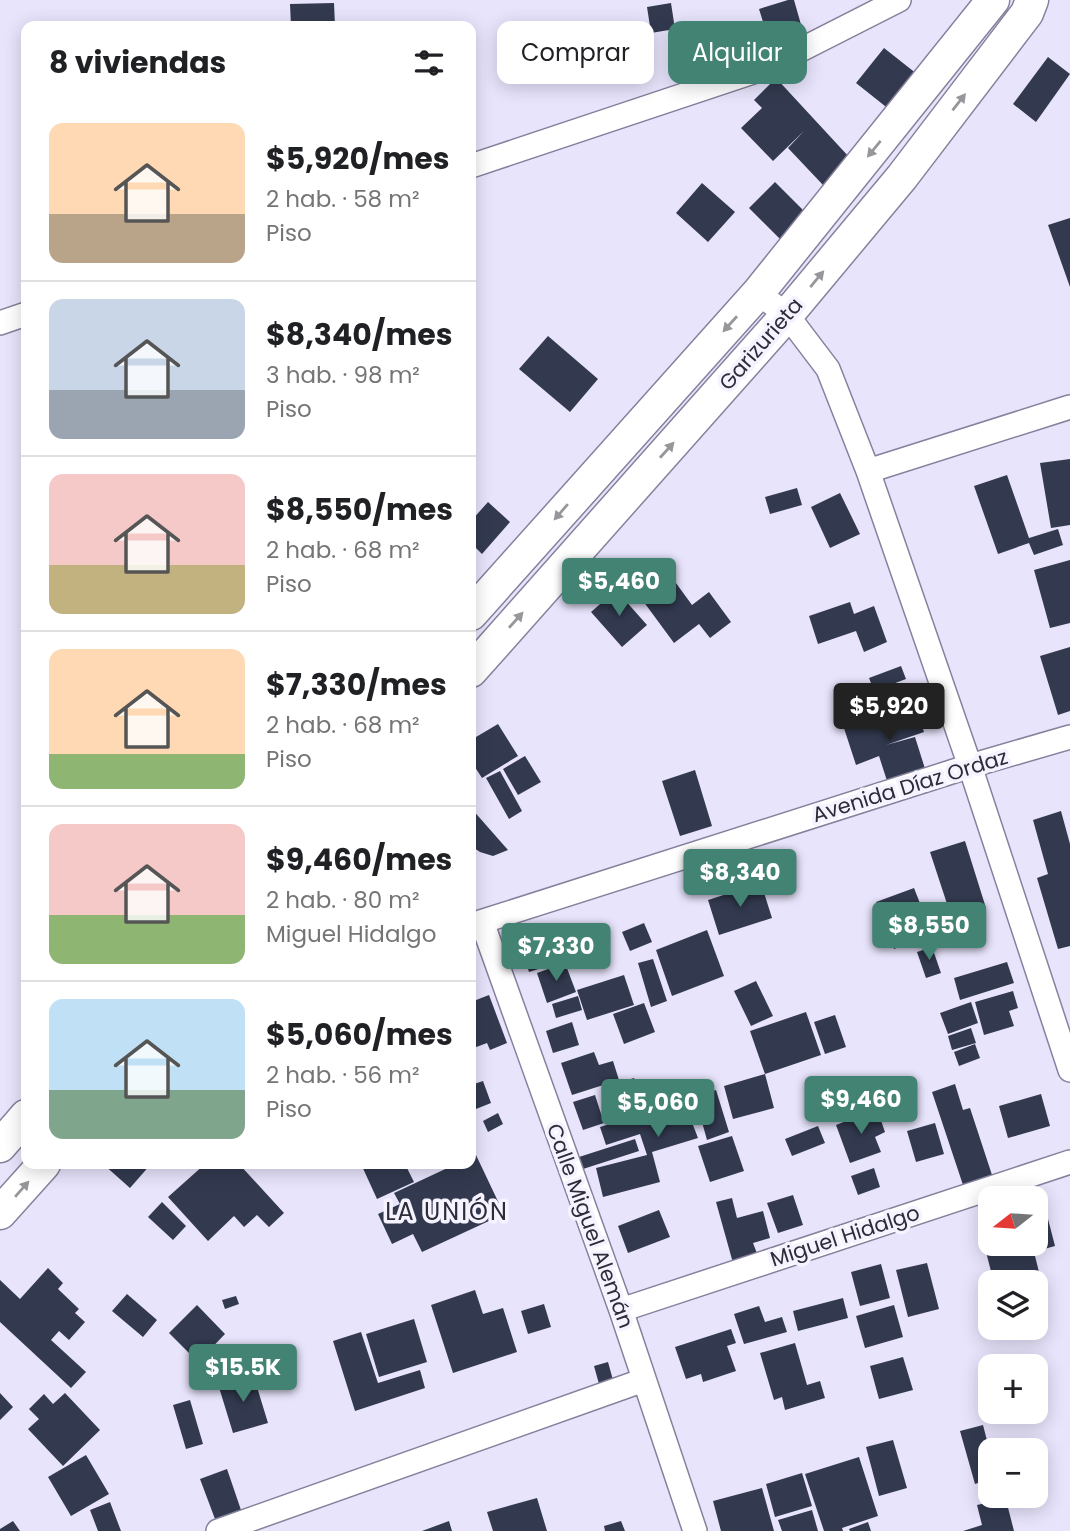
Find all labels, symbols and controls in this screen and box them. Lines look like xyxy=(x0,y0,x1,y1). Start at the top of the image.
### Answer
chip: Comprar xyxy=(497,21,654,84)
chip: Alquilar xyxy=(668,21,807,84)
text: 8 viviendas xyxy=(49,41,226,84)
icon: filters xyxy=(410,44,448,82)
one-way arrow xyxy=(952,93,967,111)
text: $5,920/mes xyxy=(266,137,450,180)
one-way arrow xyxy=(867,140,882,157)
icon: home xyxy=(105,151,189,235)
text: 2 hab. · 58 m² xyxy=(266,183,420,215)
text: Piso xyxy=(266,217,312,249)
one-way arrow xyxy=(809,271,824,288)
street label: Garizurieta xyxy=(712,291,809,396)
text: $8,340/mes xyxy=(266,313,452,356)
one-way arrow xyxy=(722,315,738,332)
icon: home xyxy=(105,327,189,411)
text: 3 hab. · 98 m² xyxy=(266,359,420,391)
text: Piso xyxy=(266,393,312,425)
one-way arrow xyxy=(659,441,675,459)
text: $8,550/mes xyxy=(266,488,453,531)
icon: home xyxy=(105,502,189,586)
one-way arrow xyxy=(553,503,569,521)
text: 2 hab. · 68 m² xyxy=(266,534,420,566)
pin: $5,460 xyxy=(562,558,676,618)
text: $5,460 xyxy=(578,565,660,597)
text: Piso xyxy=(266,568,312,600)
one-way arrow xyxy=(508,611,524,629)
text: $7,330/mes xyxy=(266,663,447,706)
icon: home xyxy=(105,677,189,761)
pin: $5,920 xyxy=(832,684,946,743)
text: $5,920 xyxy=(850,690,928,722)
text: 2 hab. · 68 m² xyxy=(266,709,420,741)
street label: Avenida Díaz Ordaz xyxy=(808,742,1011,829)
text: Piso xyxy=(266,743,312,775)
text: $9,460/mes xyxy=(266,838,452,881)
pin: $8,340 xyxy=(683,850,797,909)
icon: home xyxy=(105,852,189,936)
text: $8,340 xyxy=(699,856,781,888)
text: 2 hab. · 80 m² xyxy=(266,884,420,916)
pin: $8,550 xyxy=(872,902,986,962)
text: $8,550 xyxy=(888,909,970,941)
text: Miguel Hidalgo xyxy=(266,918,436,950)
pin: $7,330 xyxy=(499,923,613,983)
text: $7,330 xyxy=(518,930,594,962)
text: $5,060/mes xyxy=(266,1013,453,1056)
icon: home xyxy=(105,1027,189,1111)
text: 2 hab. · 56 m² xyxy=(266,1059,420,1091)
pin: $9,460 xyxy=(804,1076,918,1136)
pin: $5,060 xyxy=(601,1080,715,1139)
text: $9,460 xyxy=(820,1083,902,1115)
text: $5,060 xyxy=(617,1086,699,1118)
text: Piso xyxy=(266,1093,312,1125)
street label: Calle Miguel Alemán xyxy=(540,1120,641,1332)
one-way arrow xyxy=(14,1180,29,1197)
north arrow xyxy=(978,1186,1048,1256)
map controls xyxy=(978,1186,1048,1508)
district label: LA UNIÓN xyxy=(385,1195,509,1228)
street label: Miguel Hidalgo xyxy=(766,1198,923,1273)
button: layers xyxy=(978,1270,1048,1340)
pin: $15.5K xyxy=(186,1344,300,1404)
text: $15.5K xyxy=(205,1351,281,1383)
button: + xyxy=(978,1354,1048,1424)
button: − xyxy=(978,1438,1048,1508)

